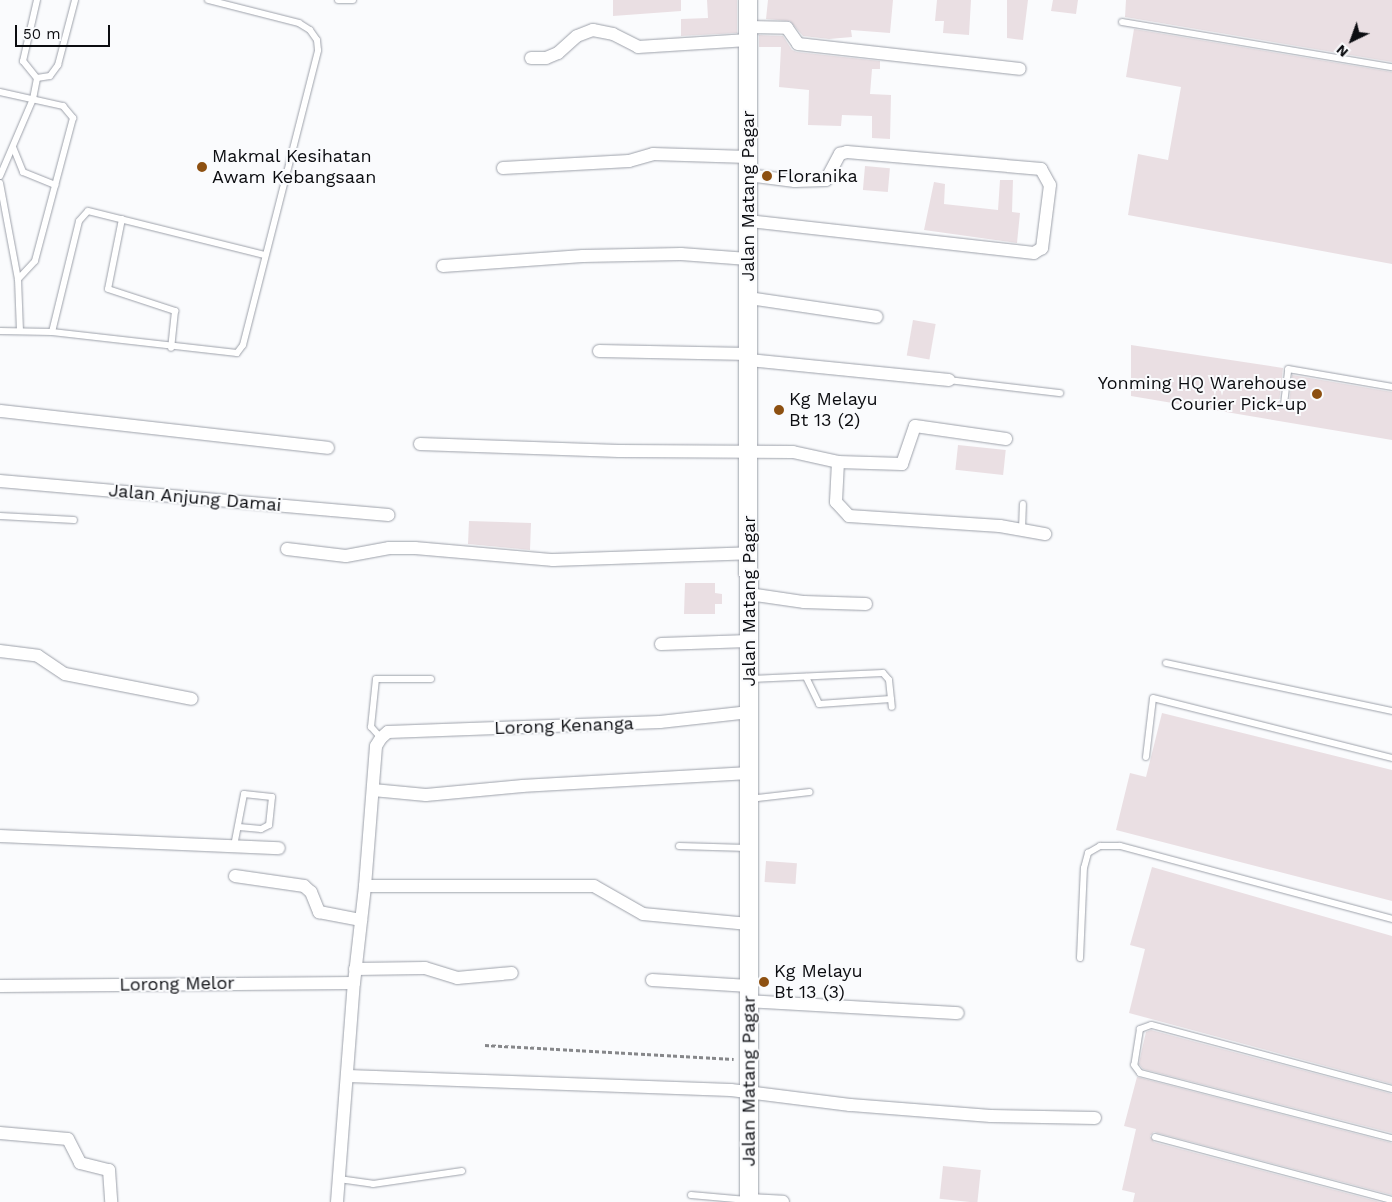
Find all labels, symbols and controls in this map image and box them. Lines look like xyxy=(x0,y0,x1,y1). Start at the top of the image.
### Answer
scale bar xyxy=(18,15,112,47)
north arrow xyxy=(1327,15,1377,65)
text: 50 m xyxy=(23,25,60,43)
text: N xyxy=(1333,42,1351,61)
street label: Jalan Matang Pagar xyxy=(737,111,759,281)
place label: Makmal Kesihatan Awam Kebangsaan xyxy=(212,146,376,188)
marker: Makmal Kesihatan Awam Kebangsaan xyxy=(196,161,208,173)
place label: Floranika xyxy=(777,165,858,187)
marker: Floranika xyxy=(761,170,773,182)
place label: Yonming HQ Warehouse Courier Pick-up xyxy=(1097,373,1307,416)
marker: Yonming HQ Warehouse Courier Pick-up xyxy=(1311,388,1323,400)
place label: Kg Melayu Bt 13 (2) xyxy=(789,389,878,432)
marker: Kg Melayu Bt 13 (2) xyxy=(773,404,785,416)
street label: Jalan Anjung Damai xyxy=(107,480,283,516)
street label: Jalan Matang Pagar xyxy=(738,516,760,686)
street label: Lorong Kenanga xyxy=(494,713,634,739)
place label: Kg Melayu Bt 13 (3) xyxy=(774,961,863,1004)
street label: Lorong Melor xyxy=(119,972,235,996)
marker: Kg Melayu Bt 13 (3) xyxy=(758,976,770,988)
street label: Jalan Matang Pagar xyxy=(738,996,760,1166)

